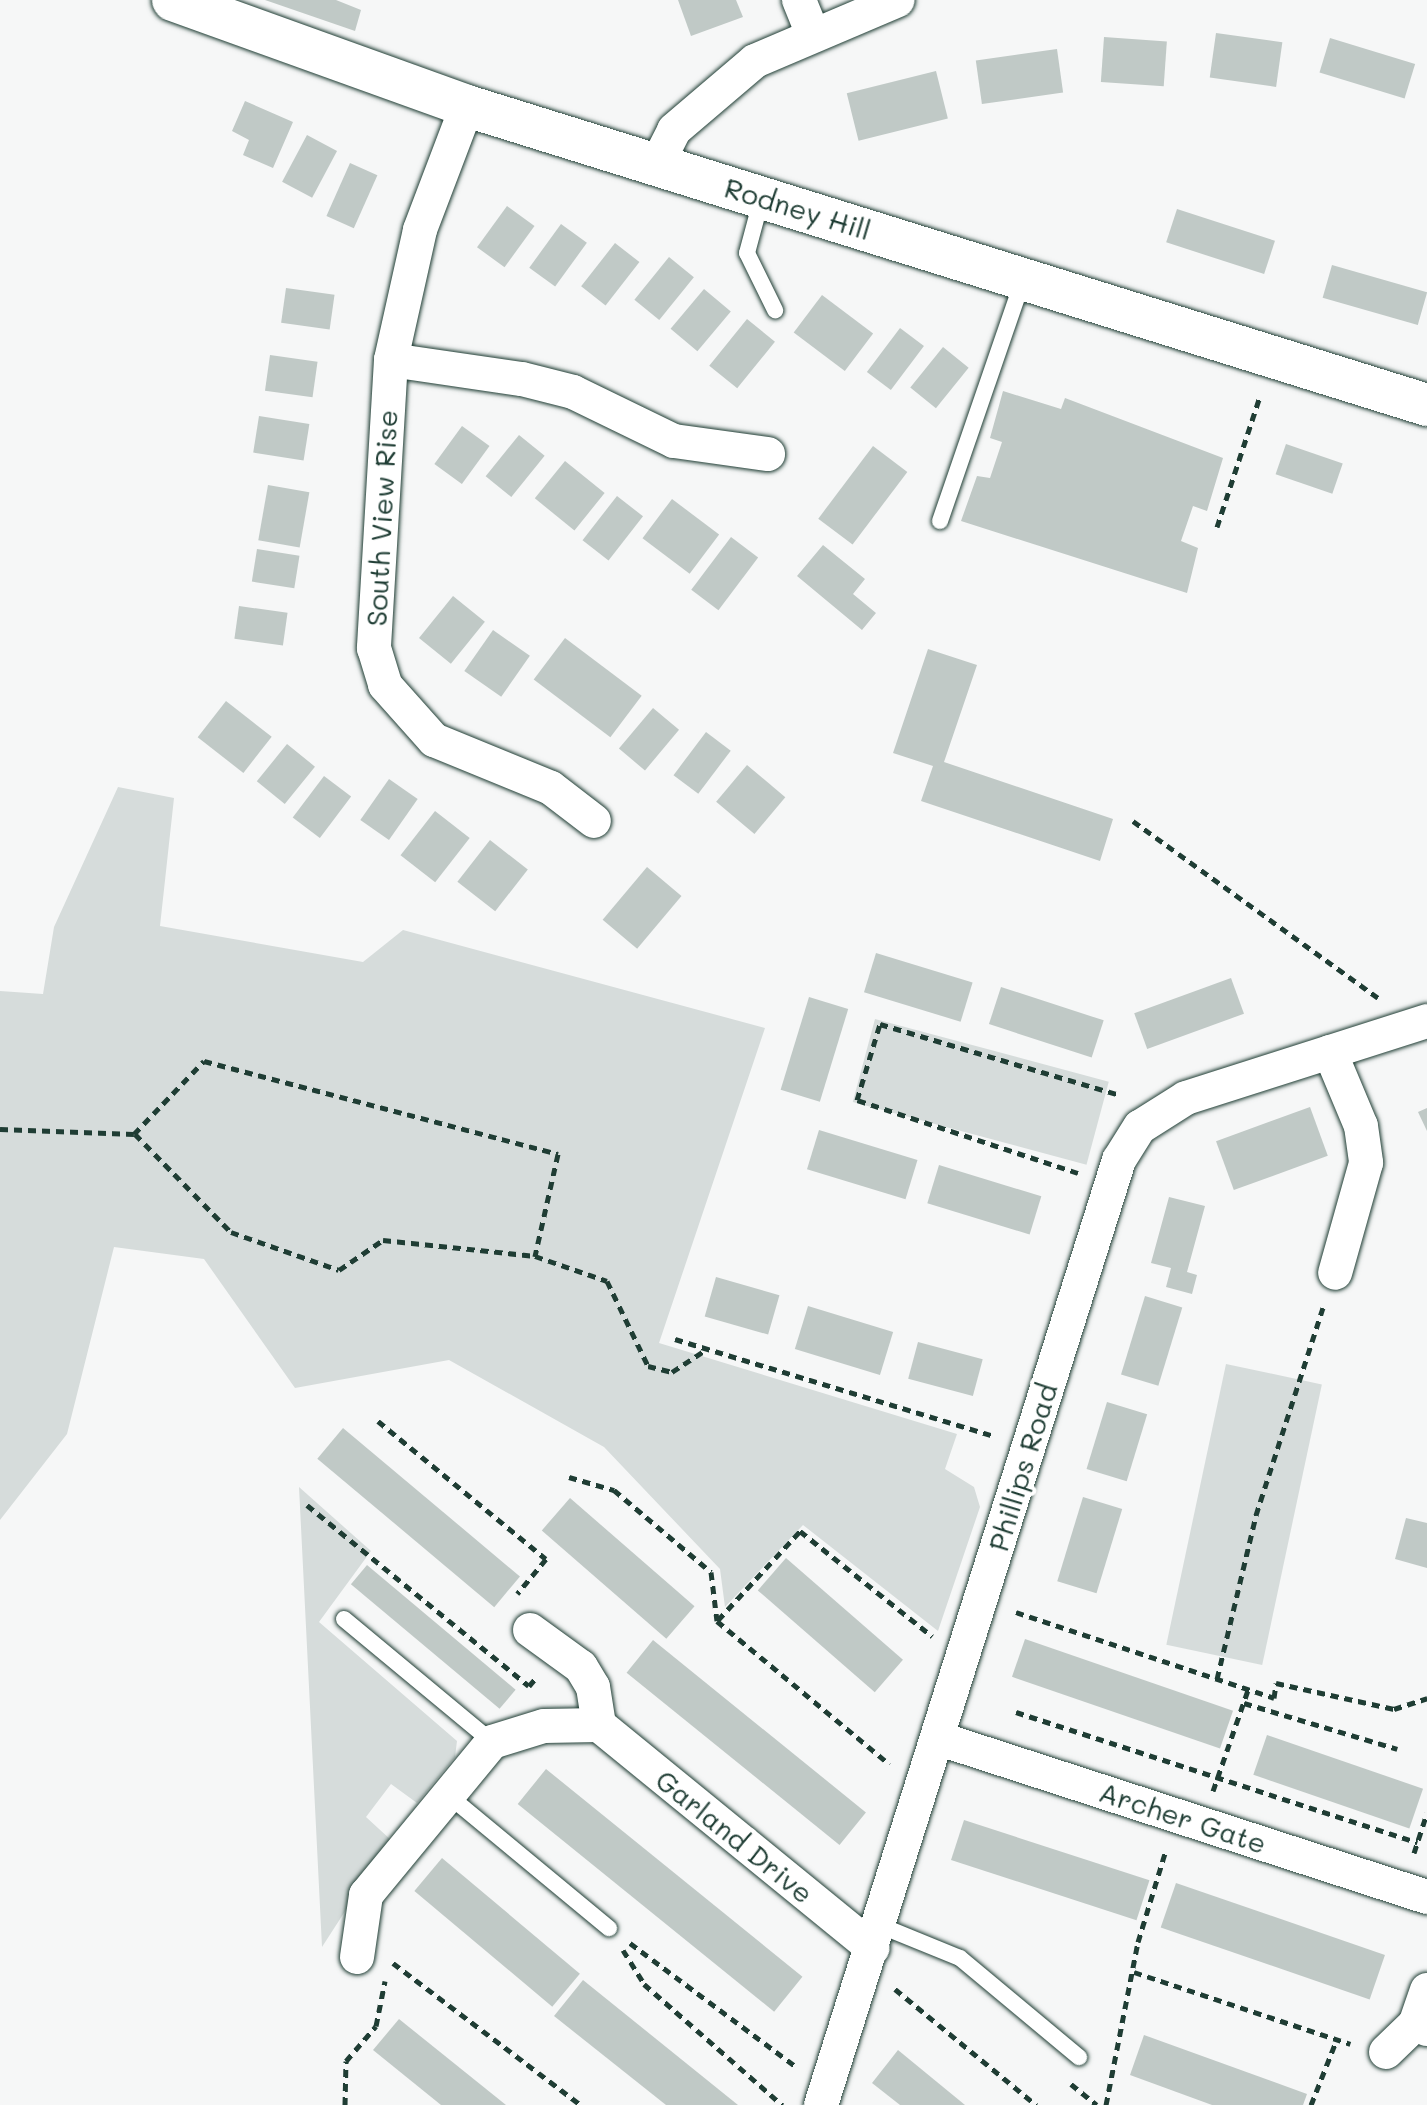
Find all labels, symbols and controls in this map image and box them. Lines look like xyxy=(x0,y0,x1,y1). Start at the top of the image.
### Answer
street label: Rodney Hill xyxy=(721,170,875,246)
street label: South View Rise xyxy=(359,409,403,627)
street label: Phillips Road xyxy=(981,1379,1063,1555)
street label: Garland Drive xyxy=(649,1762,821,1910)
street label: Archer Gate xyxy=(1095,1774,1271,1860)

